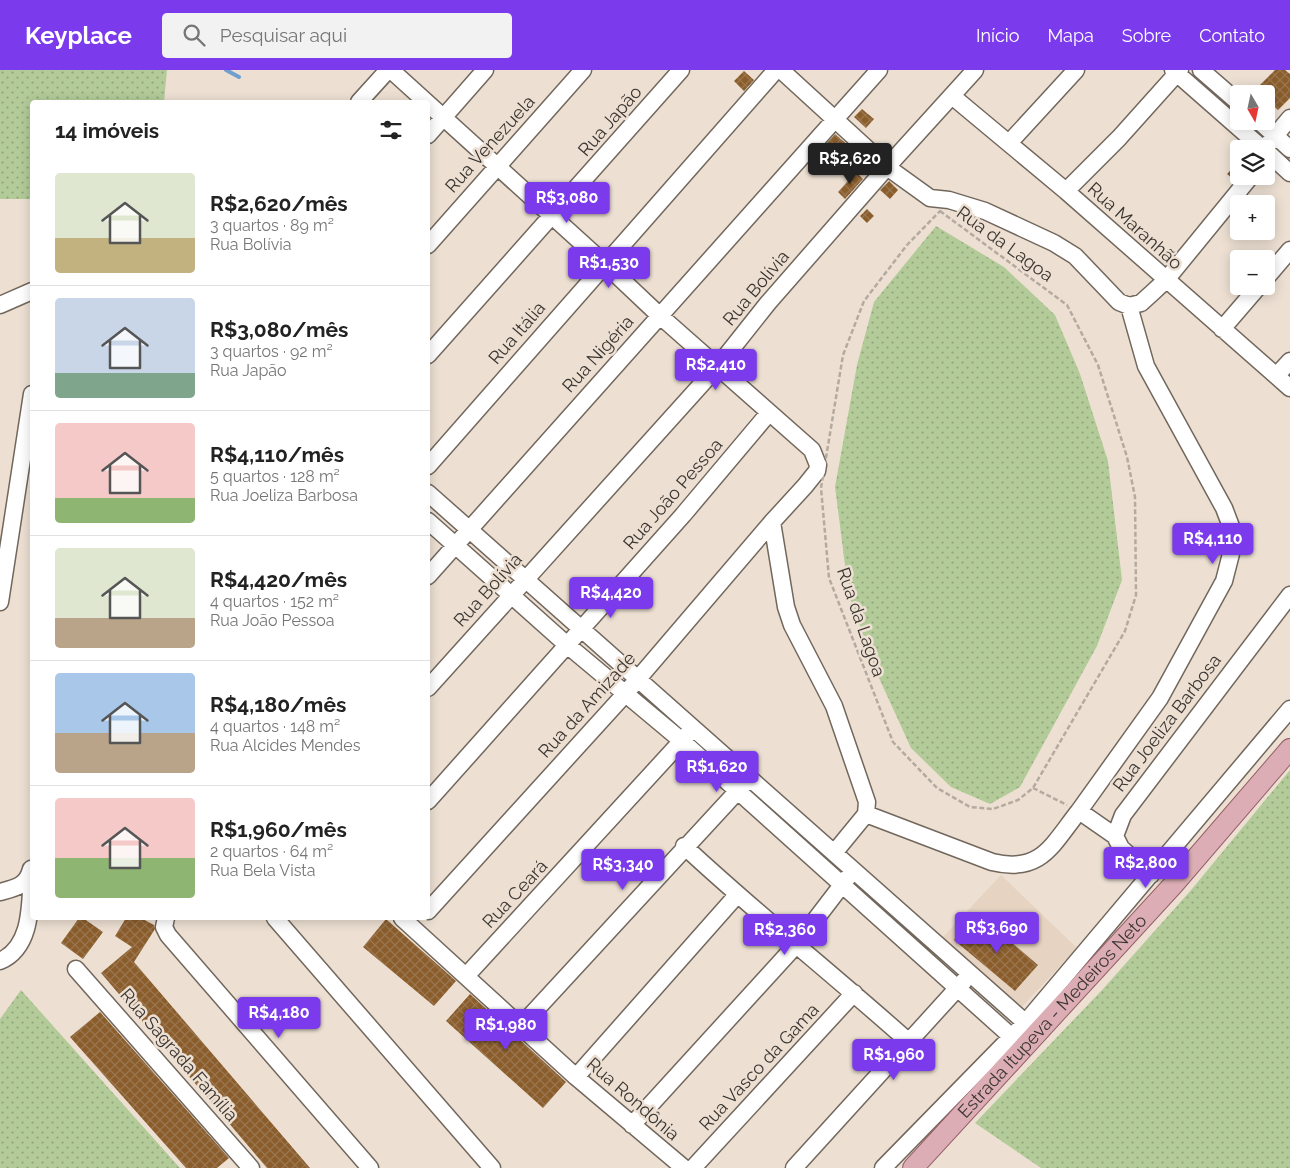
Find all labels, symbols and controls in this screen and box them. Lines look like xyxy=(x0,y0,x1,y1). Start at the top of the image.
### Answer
search box xyxy=(162,13,512,58)
text: Keyplace xyxy=(25,21,132,50)
icon: search xyxy=(180,21,208,49)
text: Pesquisar aqui xyxy=(220,24,347,46)
text: Início xyxy=(976,25,1019,46)
text: Mapa xyxy=(1047,25,1094,46)
text: Sobre xyxy=(1122,25,1171,46)
text: Contato xyxy=(1199,25,1265,46)
street label: Rua Japão xyxy=(573,81,646,160)
north arrow xyxy=(1230,85,1275,130)
map controls xyxy=(1230,85,1275,295)
street label: Rua Venezuela xyxy=(441,91,539,197)
icon: filters xyxy=(377,116,405,144)
text: 14 imóveis xyxy=(55,118,159,143)
button: layers xyxy=(1230,140,1275,185)
pin: R$2,620 xyxy=(804,142,896,185)
text: R$2,620 xyxy=(819,149,881,168)
street label: Rua Maranhão xyxy=(1084,178,1187,274)
pin: R$3,080 xyxy=(521,182,613,224)
text: R$3,080 xyxy=(536,188,598,207)
text: R$2,620/mês xyxy=(210,191,348,216)
icon: home xyxy=(95,193,155,253)
button: + xyxy=(1230,195,1275,240)
street label: Rua da Lagoa xyxy=(953,202,1058,286)
text: 3 quartos · 89 m² xyxy=(210,216,334,235)
text: Rua Bolívia xyxy=(210,235,291,254)
pin: R$1,530 xyxy=(563,246,655,289)
street label: Rua Bolívia xyxy=(718,246,793,329)
button: − xyxy=(1230,250,1275,295)
text: R$1,530 xyxy=(579,253,639,272)
street label: Rua Itália xyxy=(484,297,549,368)
street label: Rua Nigéria xyxy=(558,311,638,396)
text: R$3,080/mês xyxy=(210,317,349,342)
icon: home xyxy=(95,318,155,378)
text: 3 quartos · 92 m² xyxy=(210,342,333,361)
pin: R$2,410 xyxy=(670,348,762,391)
text: R$2,410 xyxy=(686,355,746,374)
text: Rua Japão xyxy=(210,361,287,380)
street label: Rua João Pessoa xyxy=(619,434,726,553)
text: R$4,110/mês xyxy=(210,442,344,467)
icon: home xyxy=(95,443,155,503)
text: 5 quartos · 128 m² xyxy=(210,467,340,486)
text: Rua Joeliza Barbosa xyxy=(210,486,358,505)
pin: R$4,110 xyxy=(1167,522,1259,565)
text: R$4,110 xyxy=(1183,529,1243,548)
street label: Rua Bolívia xyxy=(449,549,526,631)
street label: Rua da Lagoa xyxy=(833,564,890,679)
text: R$4,420/mês xyxy=(210,567,347,592)
icon: home xyxy=(95,568,155,628)
pin: R$4,420 xyxy=(565,576,657,619)
text: R$4,420 xyxy=(580,583,642,602)
text: 4 quartos · 152 m² xyxy=(210,592,339,611)
text: Rua João Pessoa xyxy=(210,611,334,630)
street label: Rua da Amizade xyxy=(534,647,640,762)
street label: Rua Joeliza Barbosa xyxy=(1108,650,1225,796)
text: R$4,180/mês xyxy=(210,692,346,717)
icon: home xyxy=(95,693,155,753)
text: 4 quartos · 148 m² xyxy=(210,717,340,736)
text: Rua Alcides Mendes xyxy=(210,736,360,755)
pin: R$1,620 xyxy=(671,750,763,793)
text: R$1,620 xyxy=(687,757,747,776)
text: R$1,960/mês xyxy=(210,817,347,842)
icon: home xyxy=(95,818,155,878)
text: 2 quartos · 64 m² xyxy=(210,842,333,861)
pin: R$2,800 xyxy=(1100,846,1192,889)
pin: R$3,340 xyxy=(577,848,669,891)
text: R$2,800 xyxy=(1115,853,1177,872)
street label: Rua Ceará xyxy=(478,855,551,932)
text: R$3,340 xyxy=(592,855,654,874)
text: Rua Bela Vista xyxy=(210,861,315,880)
street label: Estrada Itupeva - Medeiros Neto xyxy=(953,910,1151,1122)
pin: R$3,690 xyxy=(951,912,1043,954)
pin: R$2,360 xyxy=(739,914,831,956)
text: R$3,690 xyxy=(966,918,1028,937)
text: R$2,360 xyxy=(754,920,816,939)
street label: Rua Sagrada Família xyxy=(116,984,243,1125)
pin: R$4,180 xyxy=(233,996,325,1039)
street label: Rua Vasco da Gama xyxy=(694,999,823,1134)
text: R$4,180 xyxy=(248,1003,310,1022)
pin: R$1,980 xyxy=(460,1008,552,1051)
text: R$1,980 xyxy=(475,1015,537,1034)
pin: R$1,960 xyxy=(848,1038,940,1081)
text: R$1,960 xyxy=(863,1045,925,1064)
street label: Rua Rondônia xyxy=(583,1053,684,1144)

